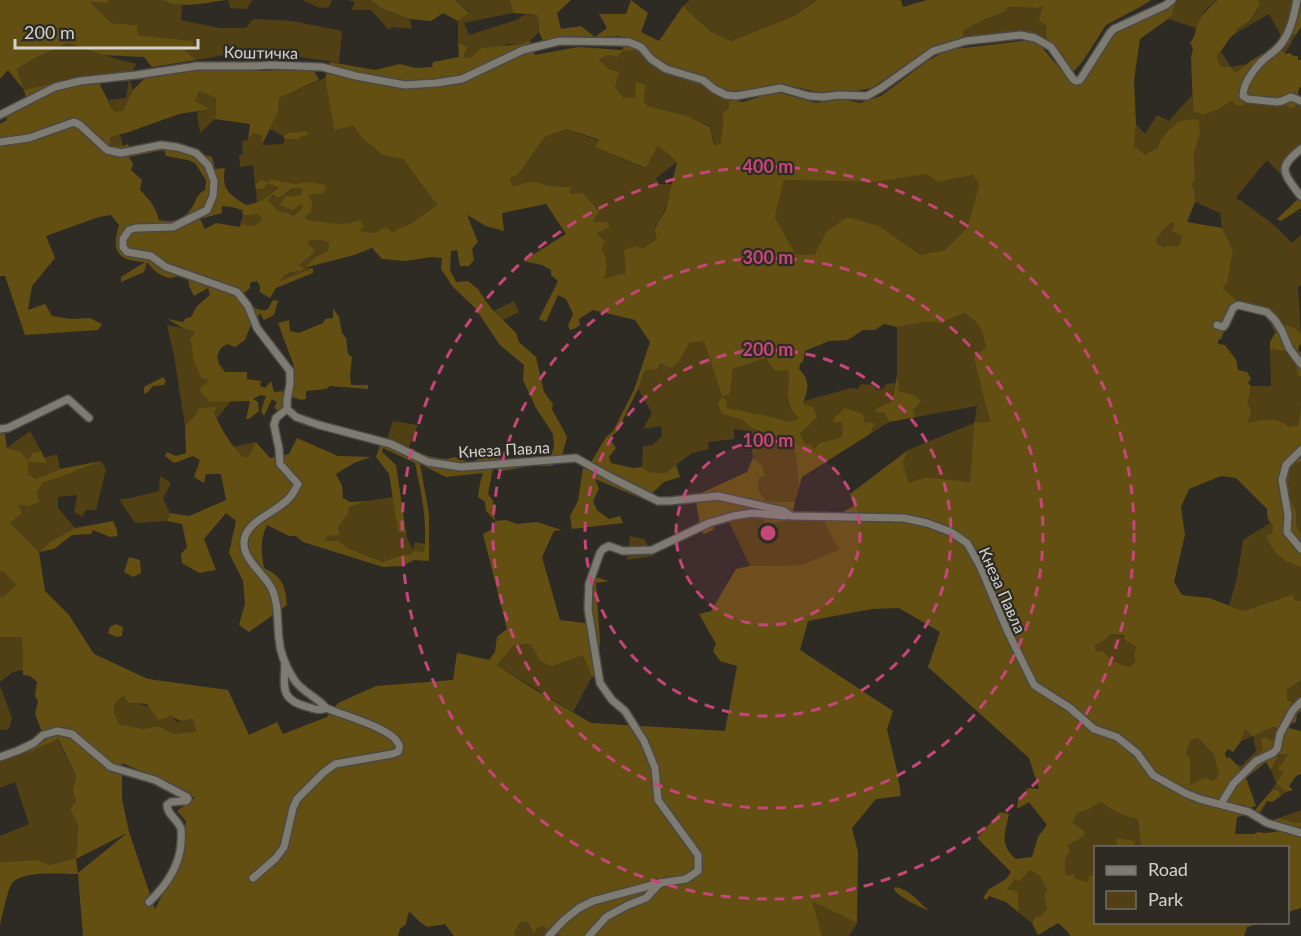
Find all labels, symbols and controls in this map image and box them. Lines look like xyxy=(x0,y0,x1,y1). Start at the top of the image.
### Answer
scale bar xyxy=(15,12,198,50)
text: 200 m xyxy=(24,21,75,43)
street label: Коштичка xyxy=(224,42,298,62)
text: 400 m xyxy=(743,155,793,177)
text: 300 m xyxy=(743,246,793,268)
text: 200 m xyxy=(743,338,793,360)
text: 100 m xyxy=(743,429,793,451)
street label: Кнеза Павла xyxy=(458,437,550,461)
centre of rings xyxy=(758,523,778,543)
street label: Кнеза Павла xyxy=(976,544,1030,636)
legend xyxy=(1094,846,1289,924)
text: Road xyxy=(1148,858,1188,880)
text: Park xyxy=(1148,888,1184,910)

